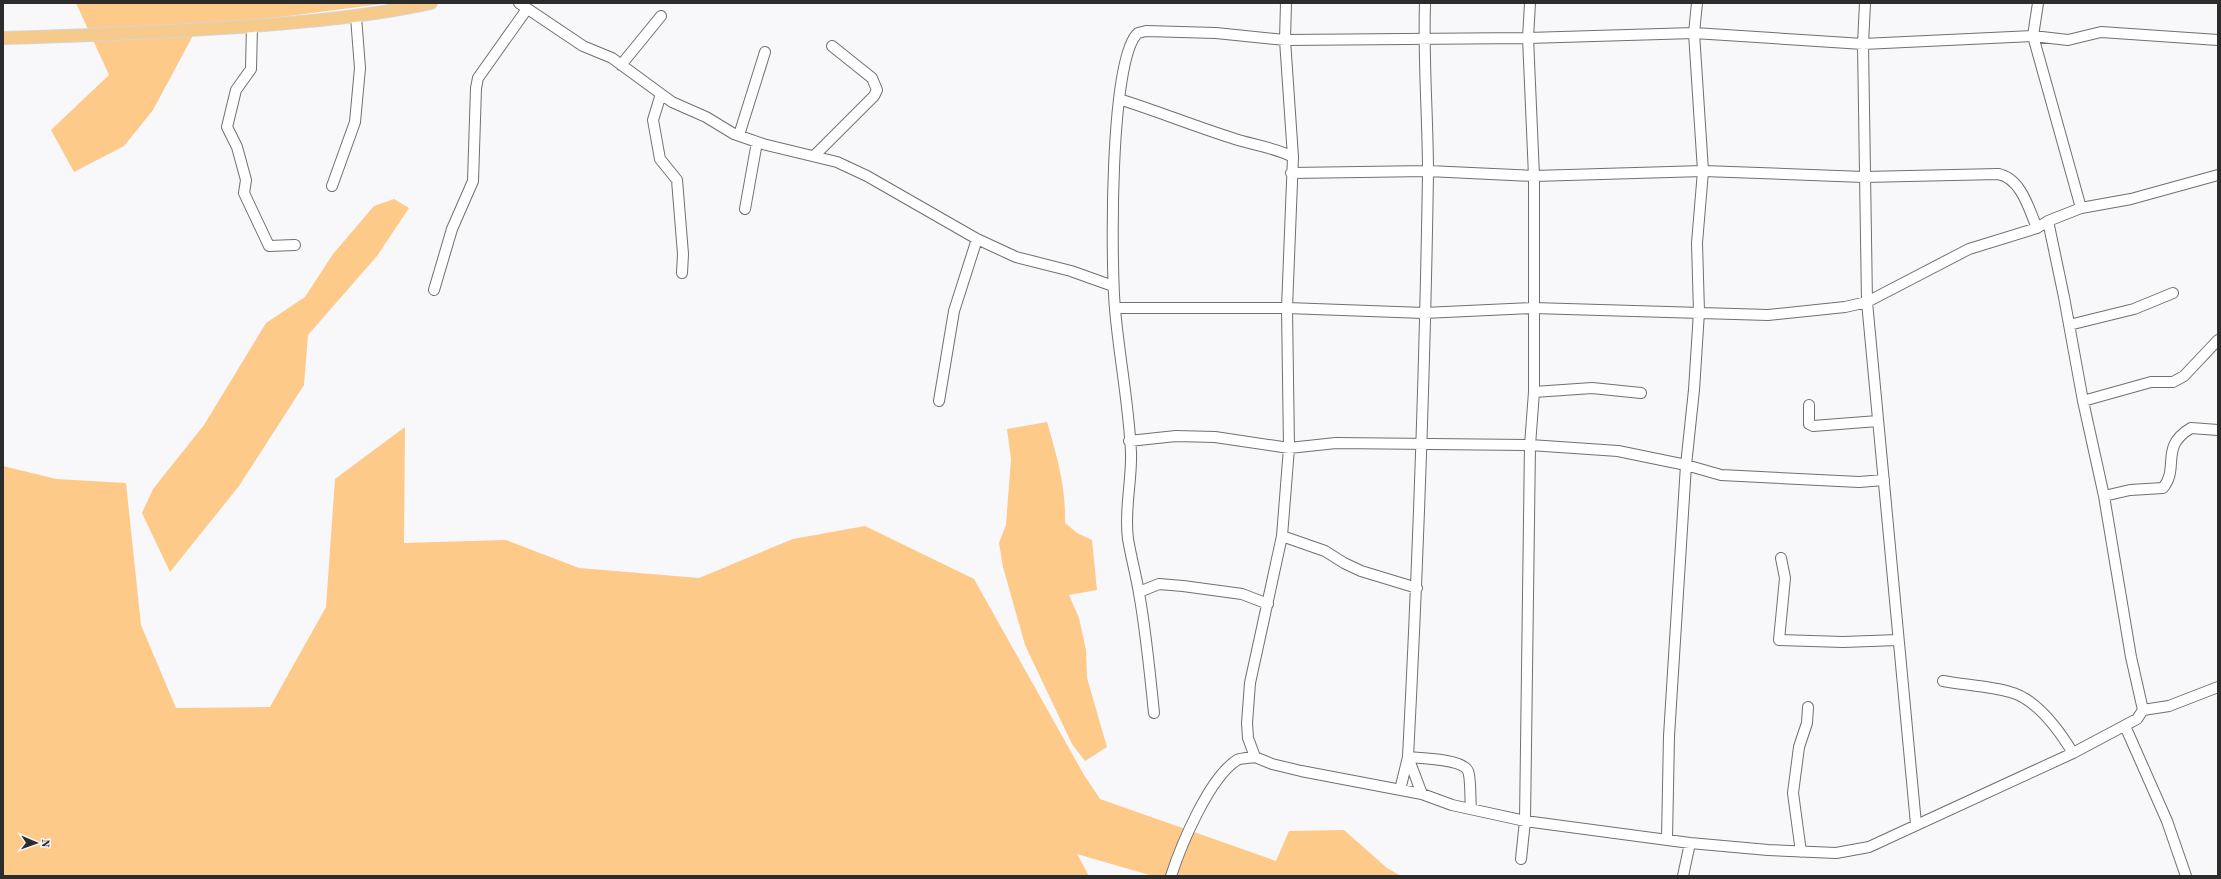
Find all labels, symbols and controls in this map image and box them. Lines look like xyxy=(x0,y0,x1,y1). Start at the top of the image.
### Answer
north arrow xyxy=(16,823,56,863)
text: N xyxy=(38,839,53,848)

